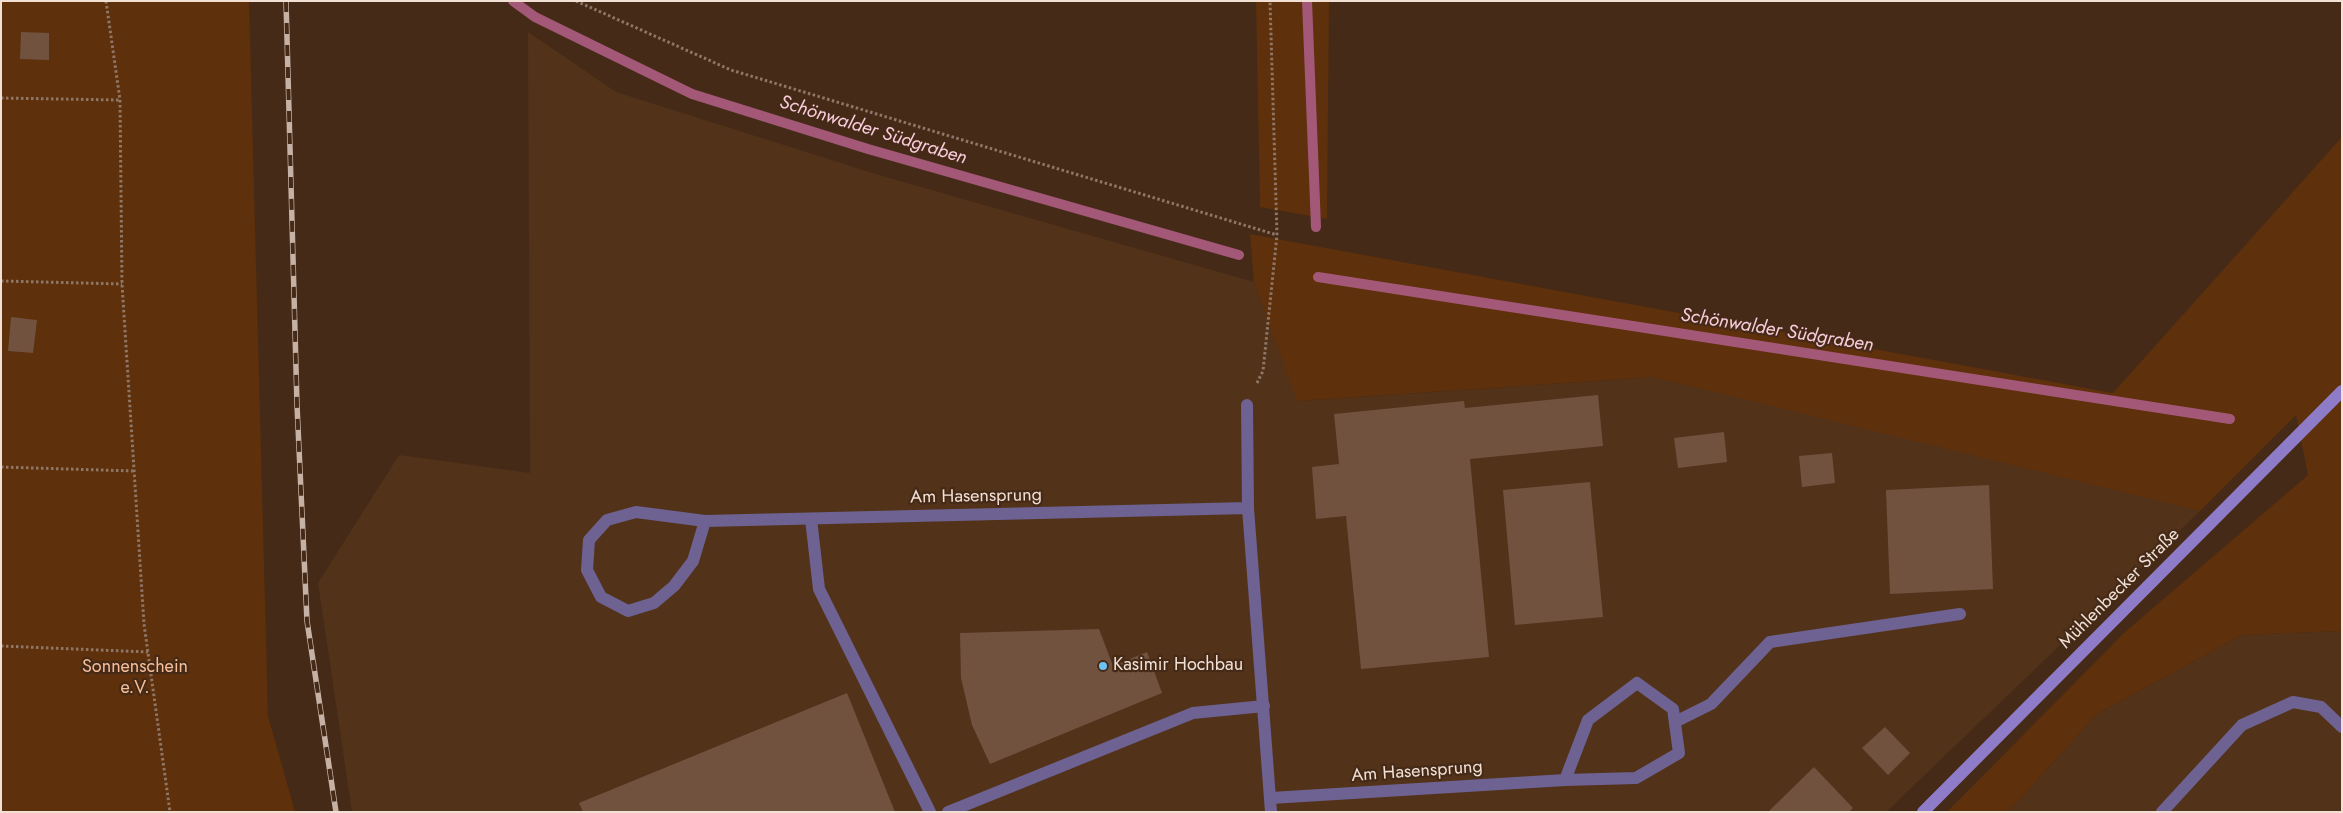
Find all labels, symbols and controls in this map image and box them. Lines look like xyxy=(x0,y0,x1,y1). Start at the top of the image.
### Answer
water label: Schönwalder Südgraben xyxy=(776,92,970,170)
water label: Schönwalder Südgraben xyxy=(1679,304,1875,358)
street label: Am Hasensprung xyxy=(910,485,1042,509)
street label: Mühlenbecker Straße xyxy=(2055,524,2185,654)
place label: Kasimir Hochbau xyxy=(1113,655,1243,677)
park label: Sonnenschein e.V. xyxy=(82,657,188,700)
marker: Kasimir Hochbau xyxy=(1097,660,1109,672)
street label: Am Hasensprung xyxy=(1351,757,1483,787)

